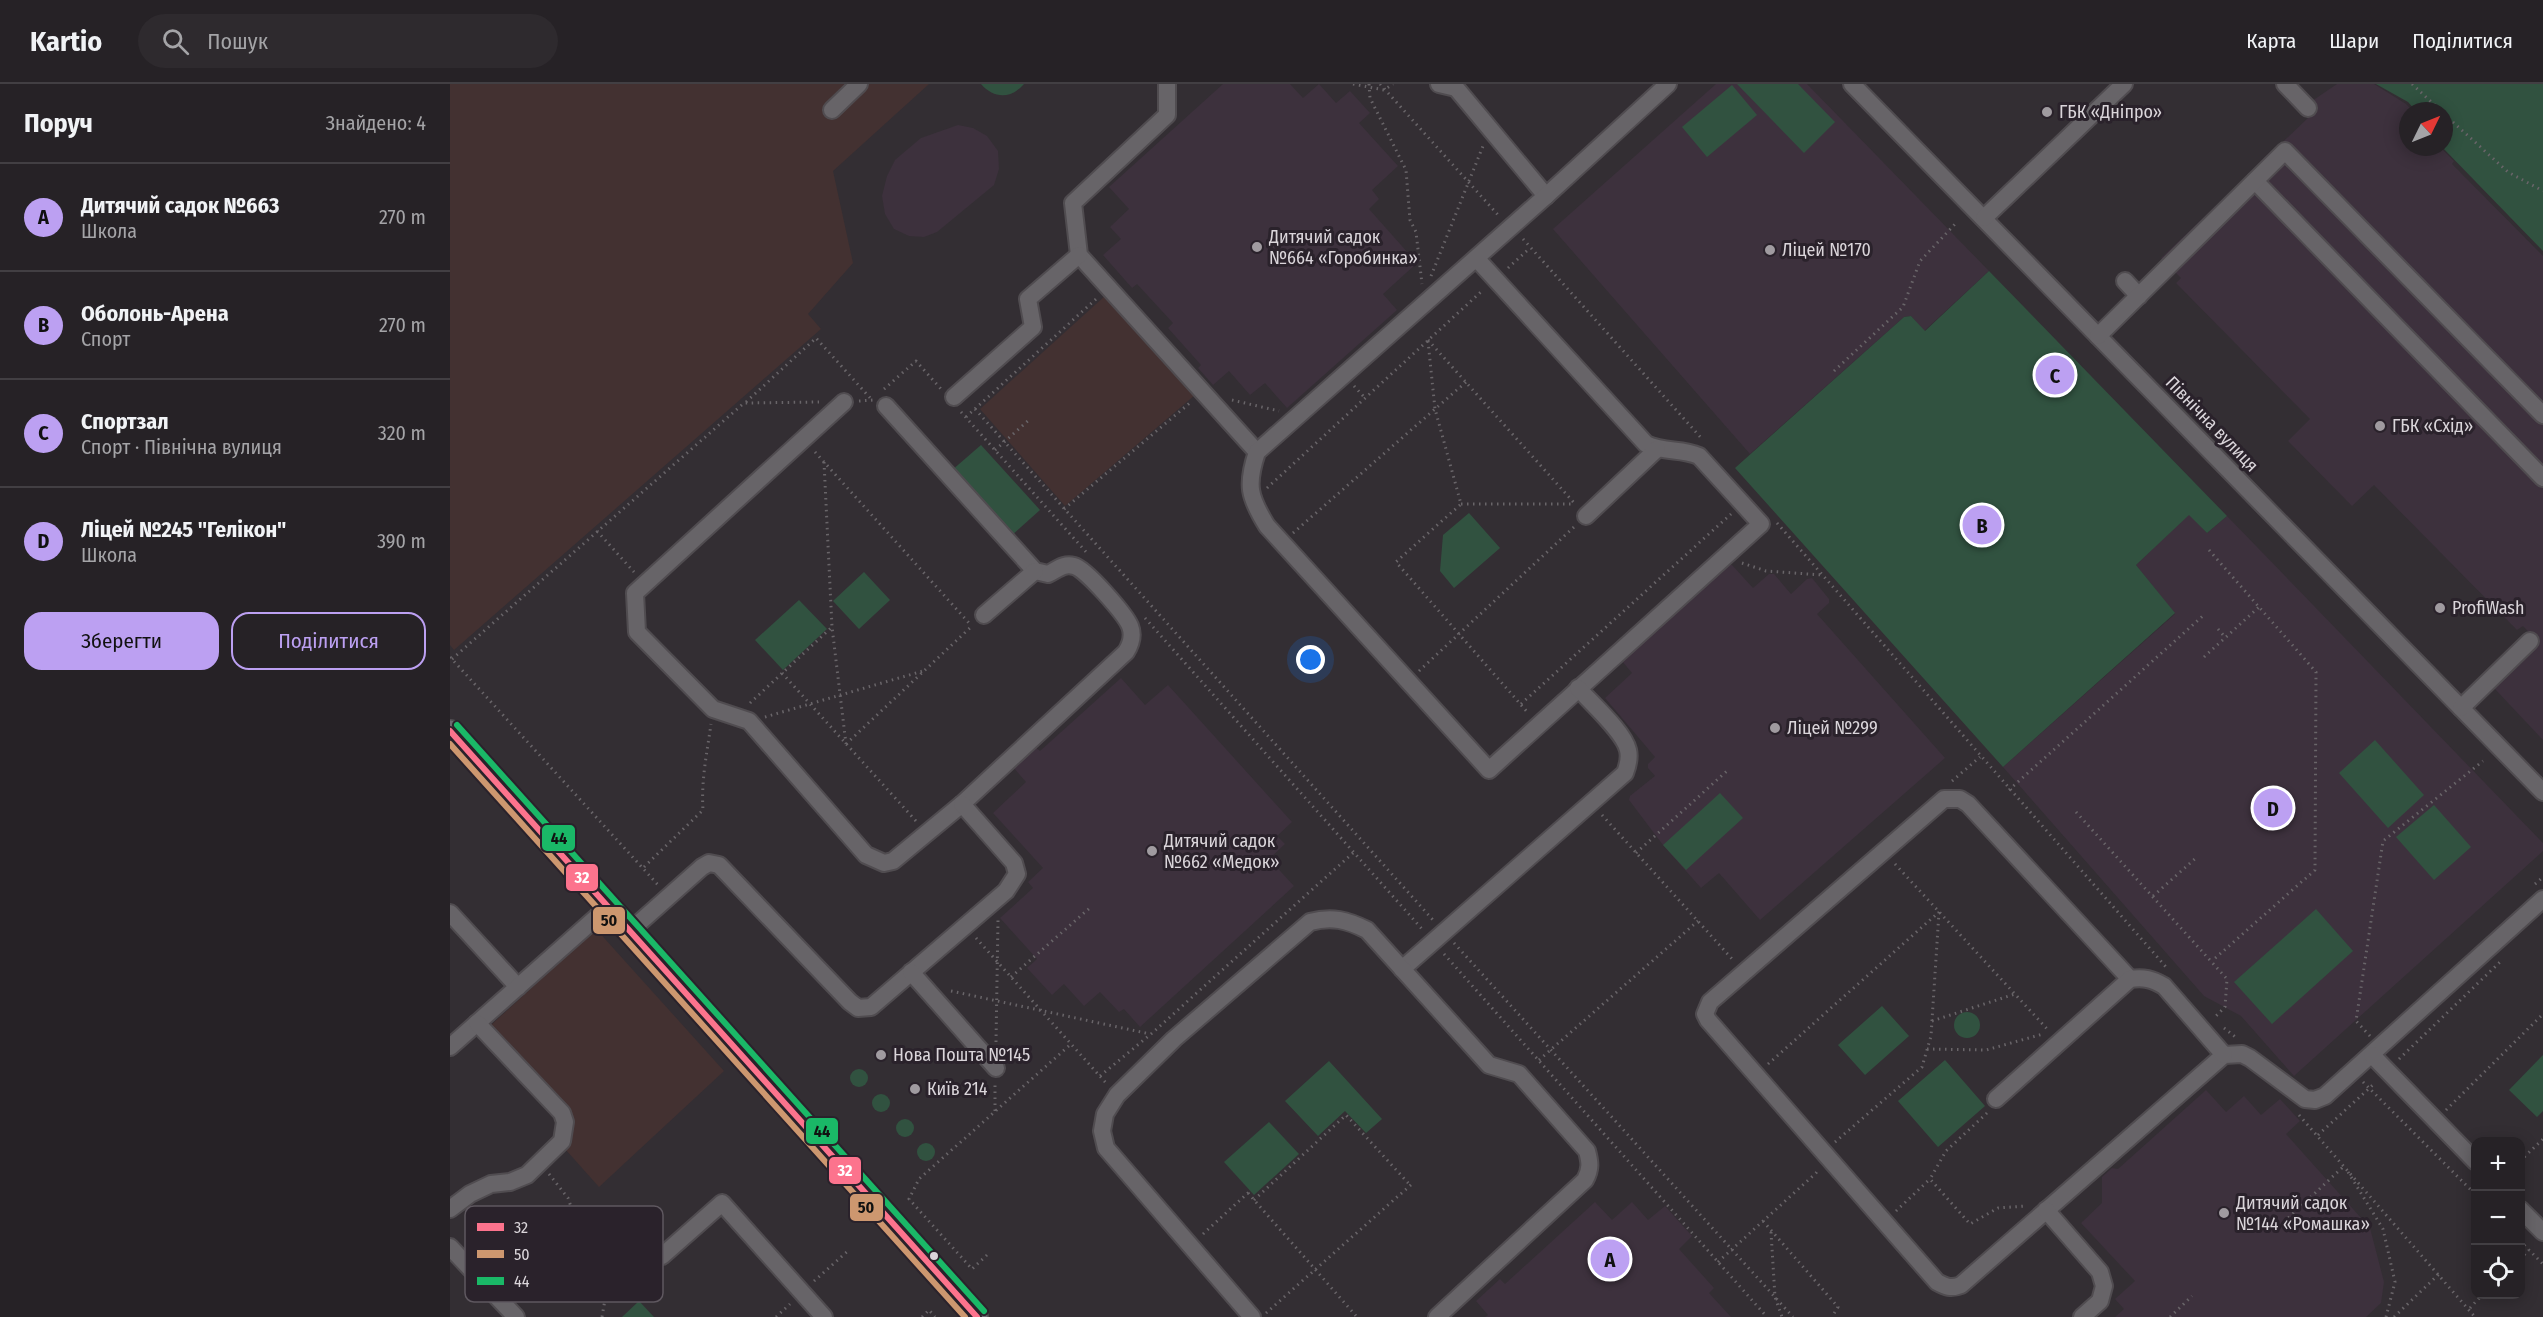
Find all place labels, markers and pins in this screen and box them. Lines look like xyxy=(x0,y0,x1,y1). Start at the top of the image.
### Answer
place label: ГБК «Дніпро» xyxy=(2059,101,2162,123)
marker: ГБК «Дніпро» xyxy=(2040,105,2054,119)
place label: Дитячий садок №664 «Горобинка» xyxy=(1268,226,1418,269)
place label: Ліцей №170 xyxy=(1782,239,1871,261)
marker: Дитячий садок №664 «Горобинка» xyxy=(1250,240,1264,254)
marker: Ліцей №170 xyxy=(1763,243,1777,257)
pin: C xyxy=(2036,352,2074,398)
place label: ГБК «Схід» xyxy=(2392,415,2473,437)
marker: ГБК «Схід» xyxy=(2373,419,2387,433)
pin: B xyxy=(1962,502,2002,548)
place label: ProfiWash xyxy=(2452,597,2525,619)
marker: ProfiWash xyxy=(2433,601,2447,615)
place label: Ліцей №299 xyxy=(1787,717,1878,739)
marker: Ліцей №299 xyxy=(1768,721,1782,735)
pin: D xyxy=(2254,786,2292,830)
place label: Дитячий садок №662 «Медок» xyxy=(1163,830,1280,873)
marker: Дитячий садок №662 «Медок» xyxy=(1145,844,1159,858)
place label: Нова Пошта №145 xyxy=(893,1044,1030,1066)
marker: Нова Пошта №145 xyxy=(874,1048,888,1062)
place label: Київ 214 xyxy=(927,1078,988,1100)
marker: Київ 214 xyxy=(908,1082,922,1096)
place label: Дитячий садок №144 «Ромашка» xyxy=(2235,1192,2370,1235)
marker: Дитячий садок №144 «Ромашка» xyxy=(2217,1206,2231,1220)
pin: A xyxy=(1590,1236,1630,1282)
unlabelled marker xyxy=(928,1250,940,1262)

